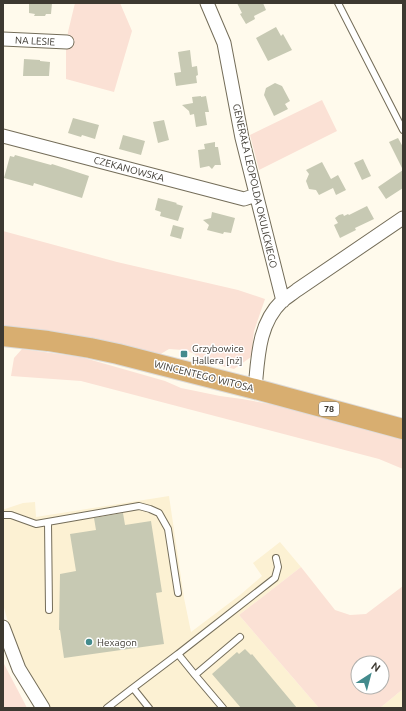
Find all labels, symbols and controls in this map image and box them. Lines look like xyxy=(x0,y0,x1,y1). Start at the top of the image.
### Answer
street label: NA LESIE xyxy=(15,34,56,48)
street label: GENERAŁA LEOPOLDA OKULICKIEGO xyxy=(231,103,279,269)
street label: CZEKANOWSKA xyxy=(92,154,166,184)
place label: Grzybowice Hallera [nż] xyxy=(192,343,244,366)
marker: Grzybowice Hallera [nż] xyxy=(179,349,189,359)
street label: WINCENTEGO WITOSA xyxy=(153,358,255,394)
road number: 78 xyxy=(319,402,339,416)
marker: Hexagon xyxy=(84,637,94,647)
place label: Hexagon xyxy=(97,637,137,648)
north arrow xyxy=(350,655,390,695)
text: N xyxy=(369,660,383,674)

